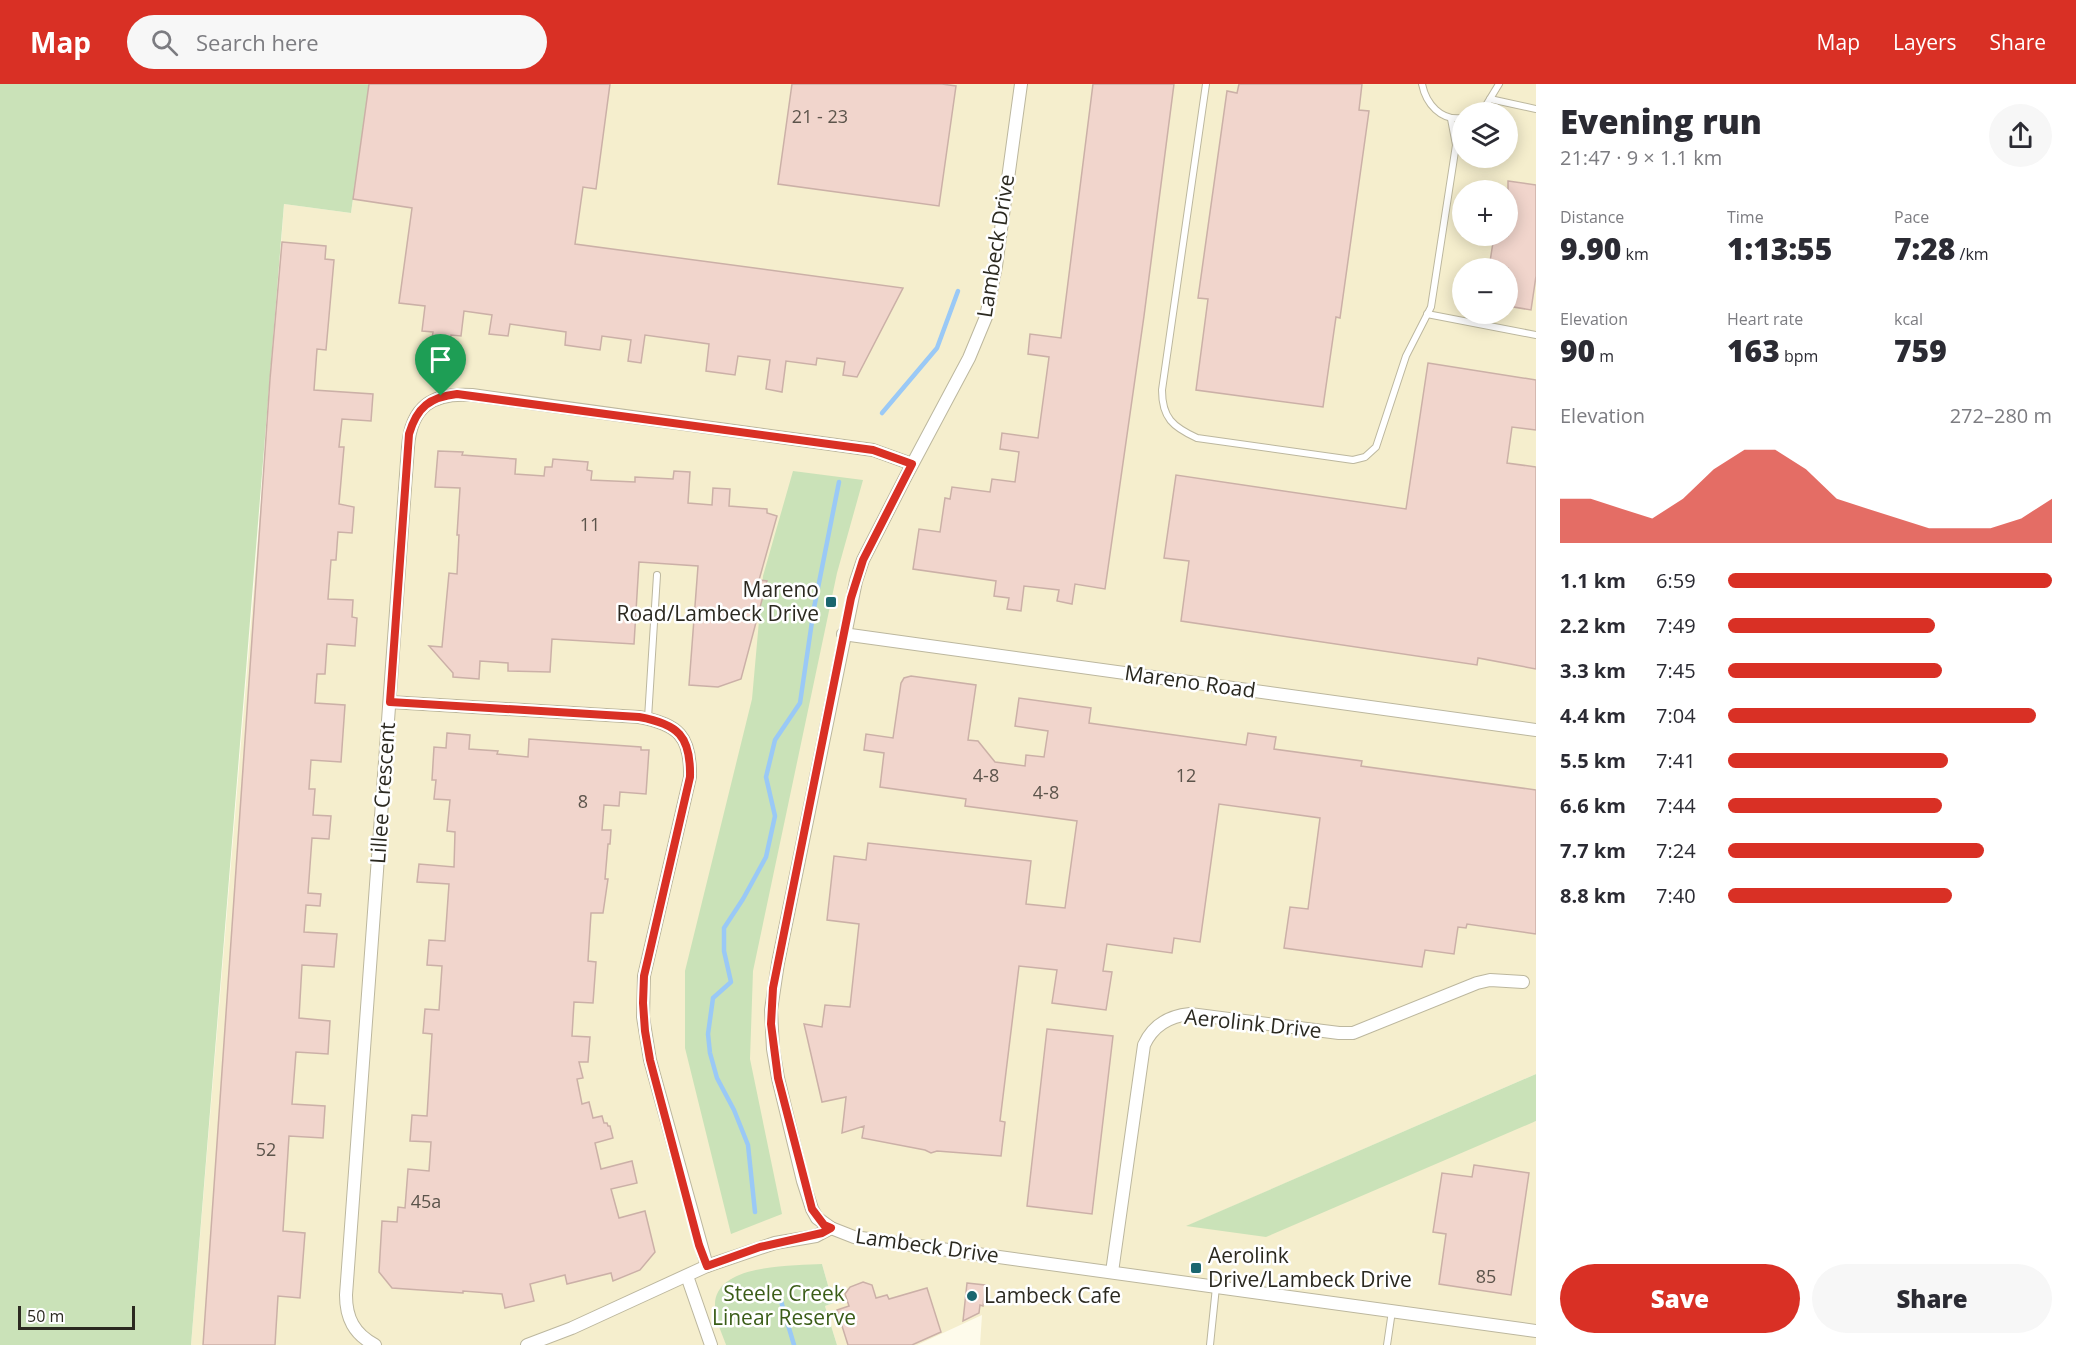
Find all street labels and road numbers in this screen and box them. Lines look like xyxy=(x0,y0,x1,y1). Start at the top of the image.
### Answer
street label: Lambeck Drive xyxy=(970,172,1020,319)
street label: Mareno Road xyxy=(1123,658,1257,704)
street label: Lillee Crescent xyxy=(363,721,401,865)
street label: Aerolink Drive xyxy=(1183,1002,1323,1044)
street label: Lambeck Drive xyxy=(854,1221,1001,1269)

